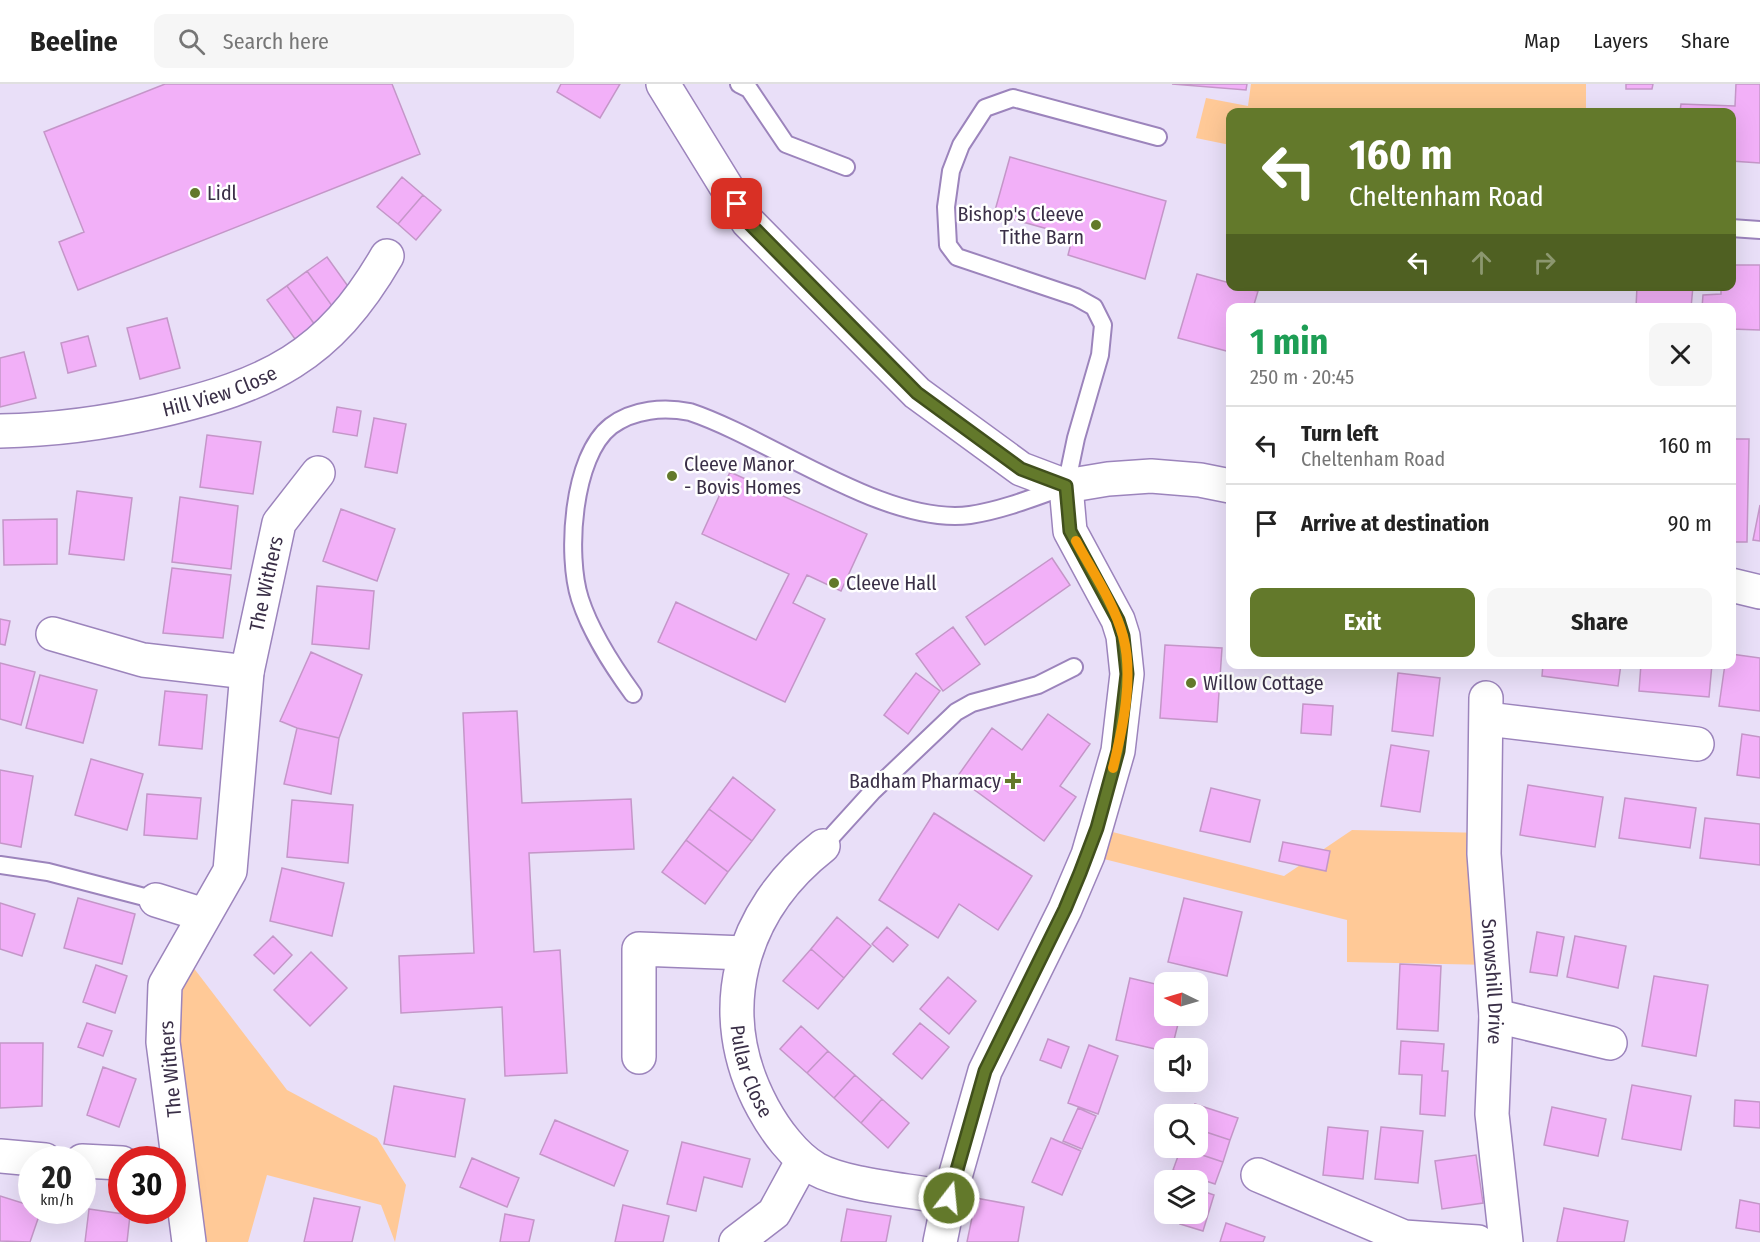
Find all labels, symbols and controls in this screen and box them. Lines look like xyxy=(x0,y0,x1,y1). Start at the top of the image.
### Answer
search box xyxy=(154,14,574,68)
text: Beeline xyxy=(30,25,118,58)
icon: search xyxy=(175,25,208,58)
text: Search here xyxy=(223,28,329,55)
text: Map xyxy=(1524,28,1560,54)
text: Layers xyxy=(1593,28,1648,54)
text: Share xyxy=(1681,28,1730,54)
text: 160 m xyxy=(1349,130,1452,180)
icon: left xyxy=(1250,132,1328,210)
pin xyxy=(711,178,762,229)
place label: Lidl xyxy=(207,181,237,205)
text: Cheltenham Road xyxy=(1349,181,1544,213)
marker: Lidl xyxy=(188,186,202,200)
icon: arrive xyxy=(720,187,753,220)
place label: Bishop's Cleeve Tithe Barn xyxy=(957,202,1084,249)
marker: Bishop's Cleeve Tithe Barn xyxy=(1089,218,1103,232)
icon: left xyxy=(1402,246,1435,279)
icon: ahead xyxy=(1465,246,1498,279)
icon: right xyxy=(1528,246,1561,279)
text: 1 min xyxy=(1250,320,1328,364)
button: close xyxy=(1649,323,1712,386)
street label: Hill View Close xyxy=(160,361,281,422)
text: 250 m · 20:45 xyxy=(1250,365,1354,389)
text: Turn left xyxy=(1301,420,1379,447)
icon: left xyxy=(1250,429,1283,462)
text: 160 m xyxy=(1659,432,1712,459)
text: Cheltenham Road xyxy=(1301,447,1445,471)
place label: Cleeve Manor - Bovis Homes xyxy=(684,452,801,499)
marker: Cleeve Manor - Bovis Homes xyxy=(665,469,679,483)
icon: arrive xyxy=(1250,507,1283,540)
text: Arrive at destination xyxy=(1301,510,1489,537)
text: 90 m xyxy=(1668,510,1712,537)
street label: The Withers xyxy=(244,534,288,633)
place label: Cleeve Hall xyxy=(846,571,937,595)
marker: Cleeve Hall xyxy=(827,576,841,590)
button: Exit xyxy=(1250,588,1475,657)
button: Share xyxy=(1487,588,1712,657)
place label: Willow Cottage xyxy=(1203,671,1324,695)
marker: Willow Cottage xyxy=(1184,676,1198,690)
place label: Badham Pharmacy xyxy=(849,769,1001,793)
marker: Badham Pharmacy xyxy=(1006,774,1020,788)
street label: Snowshill Drive xyxy=(1477,918,1508,1045)
north arrow xyxy=(1154,972,1208,1026)
map controls xyxy=(1154,972,1208,1224)
street label: The Withers xyxy=(154,1020,186,1118)
street label: Pullar Close xyxy=(726,1024,778,1122)
button: sound xyxy=(1154,1038,1208,1092)
button: search xyxy=(1154,1104,1208,1158)
speed limit sign: 30 xyxy=(108,1146,186,1224)
text: 20 xyxy=(42,1160,72,1196)
position arrow xyxy=(917,1166,981,1230)
button: layers xyxy=(1154,1170,1208,1224)
text: km/h xyxy=(40,1191,74,1209)

